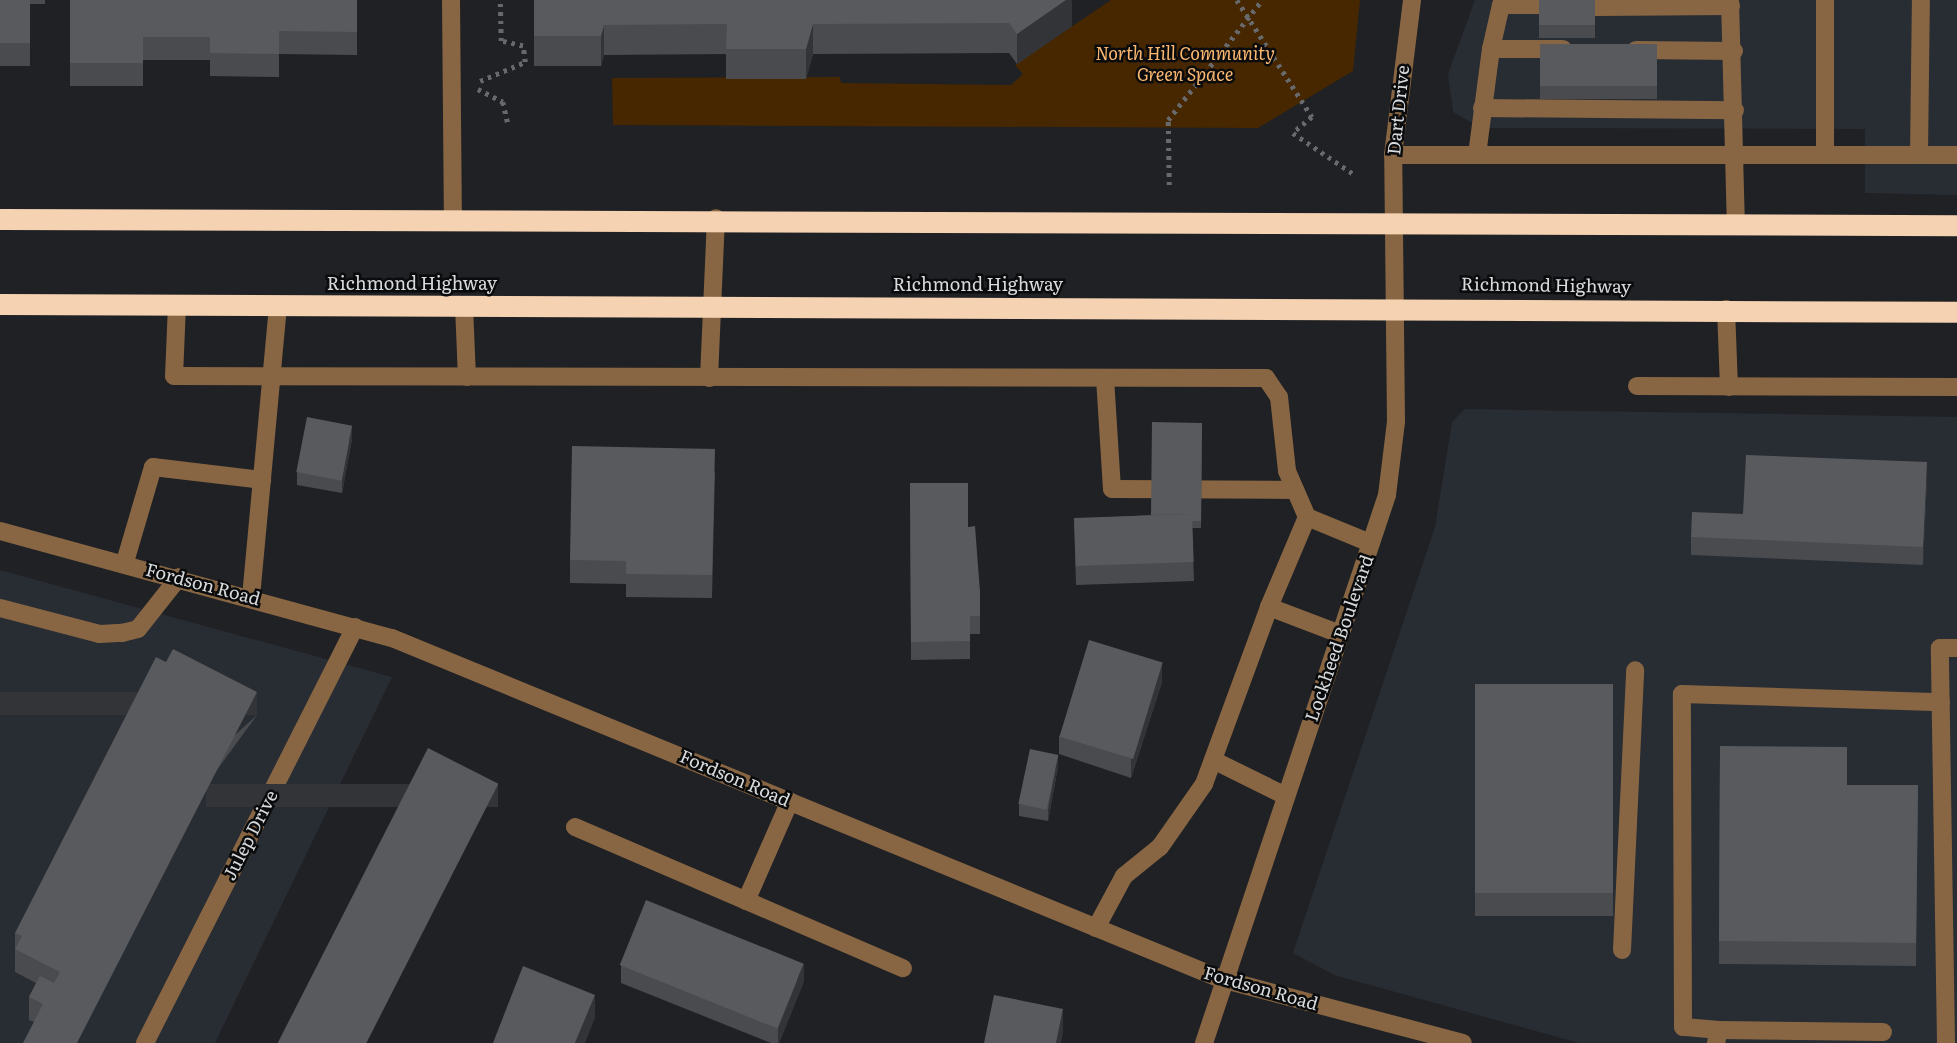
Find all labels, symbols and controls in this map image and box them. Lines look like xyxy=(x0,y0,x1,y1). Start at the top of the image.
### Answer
park label: North Hill Community Green Space xyxy=(1095,43,1275,86)
street label: Dart Drive xyxy=(1383,64,1413,156)
street label: Richmond Highway xyxy=(327,272,497,294)
street label: Richmond Highway xyxy=(893,273,1063,295)
street label: Richmond Highway xyxy=(1461,273,1631,297)
street label: Lockheed Boulevard xyxy=(1300,552,1378,724)
street label: Fordson Road xyxy=(143,558,263,610)
street label: Fordson Road xyxy=(677,745,793,811)
street label: Julep Drive xyxy=(218,786,282,884)
street label: Fordson Road xyxy=(1201,961,1321,1015)

